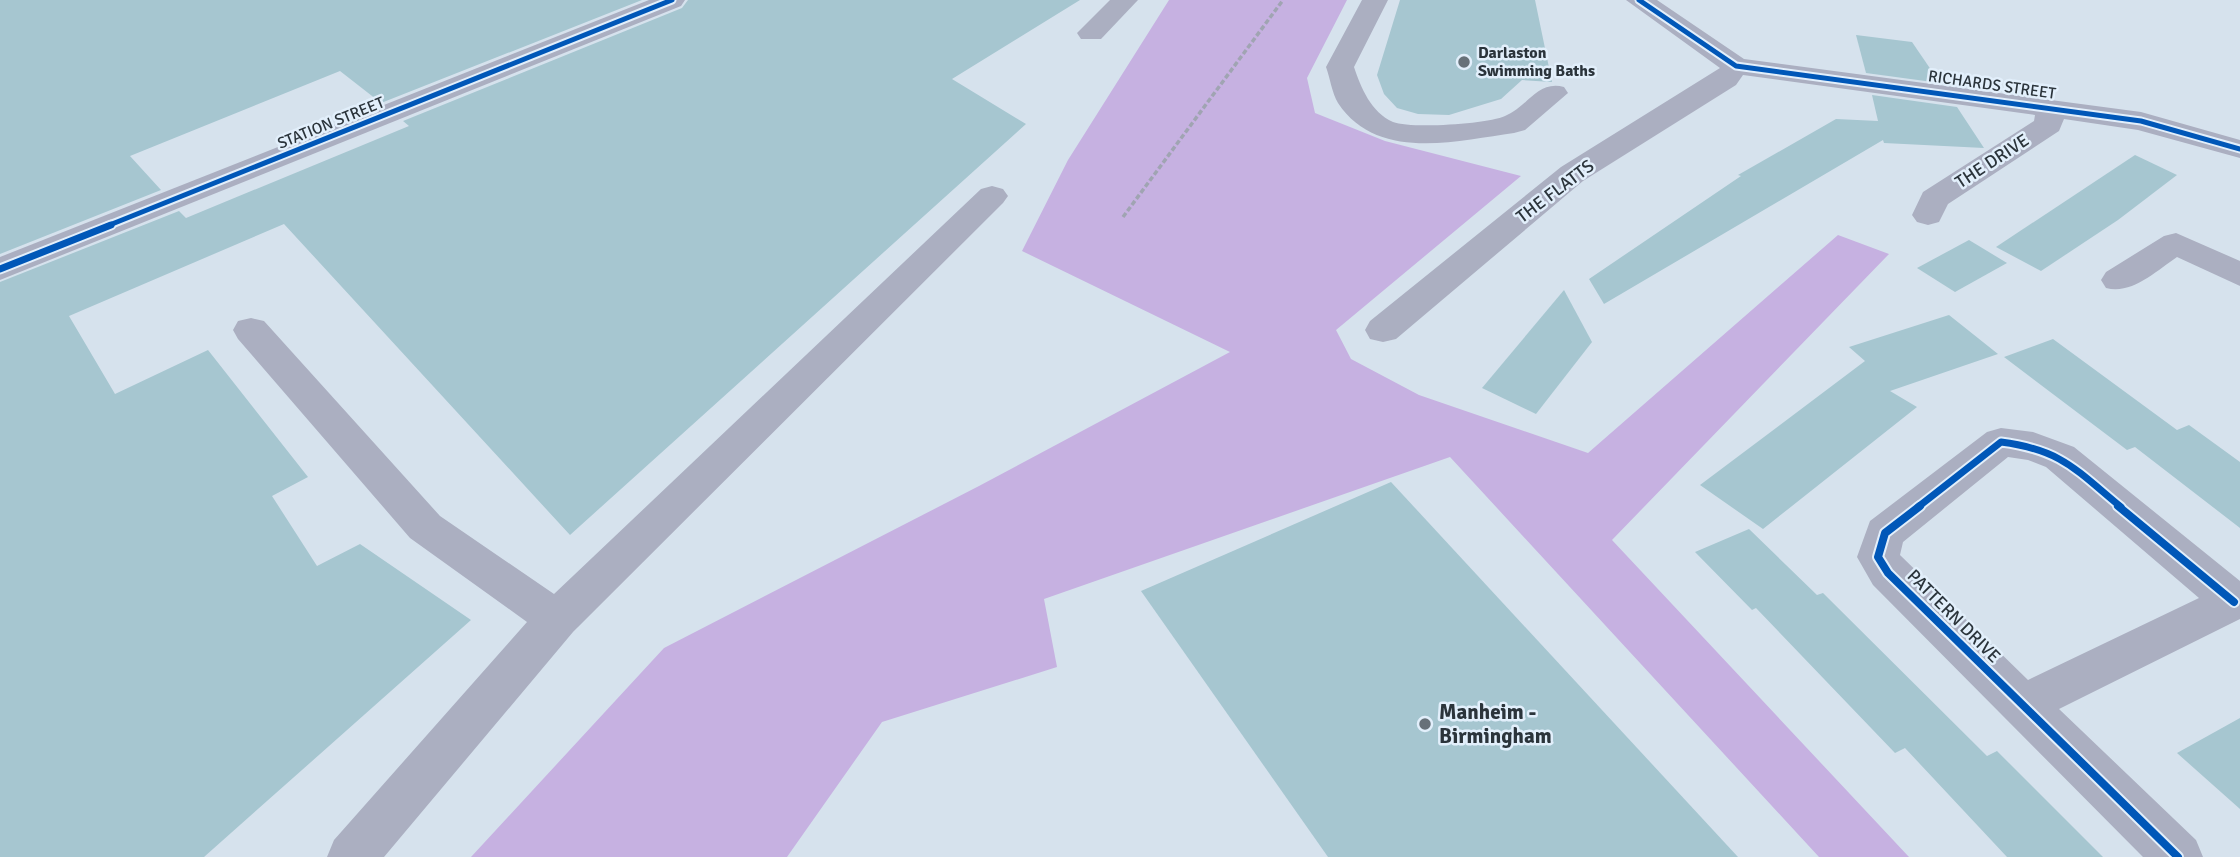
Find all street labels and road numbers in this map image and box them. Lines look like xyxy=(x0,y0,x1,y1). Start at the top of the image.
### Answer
street label: RICHARDS STREET xyxy=(1927,66,2057,104)
street label: STATION STREET xyxy=(275,92,388,154)
street label: THE DRIVE xyxy=(1951,129,2033,193)
street label: THE FLATTS xyxy=(1512,155,1598,227)
street label: PATTERN DRIVE xyxy=(1903,565,2005,667)

